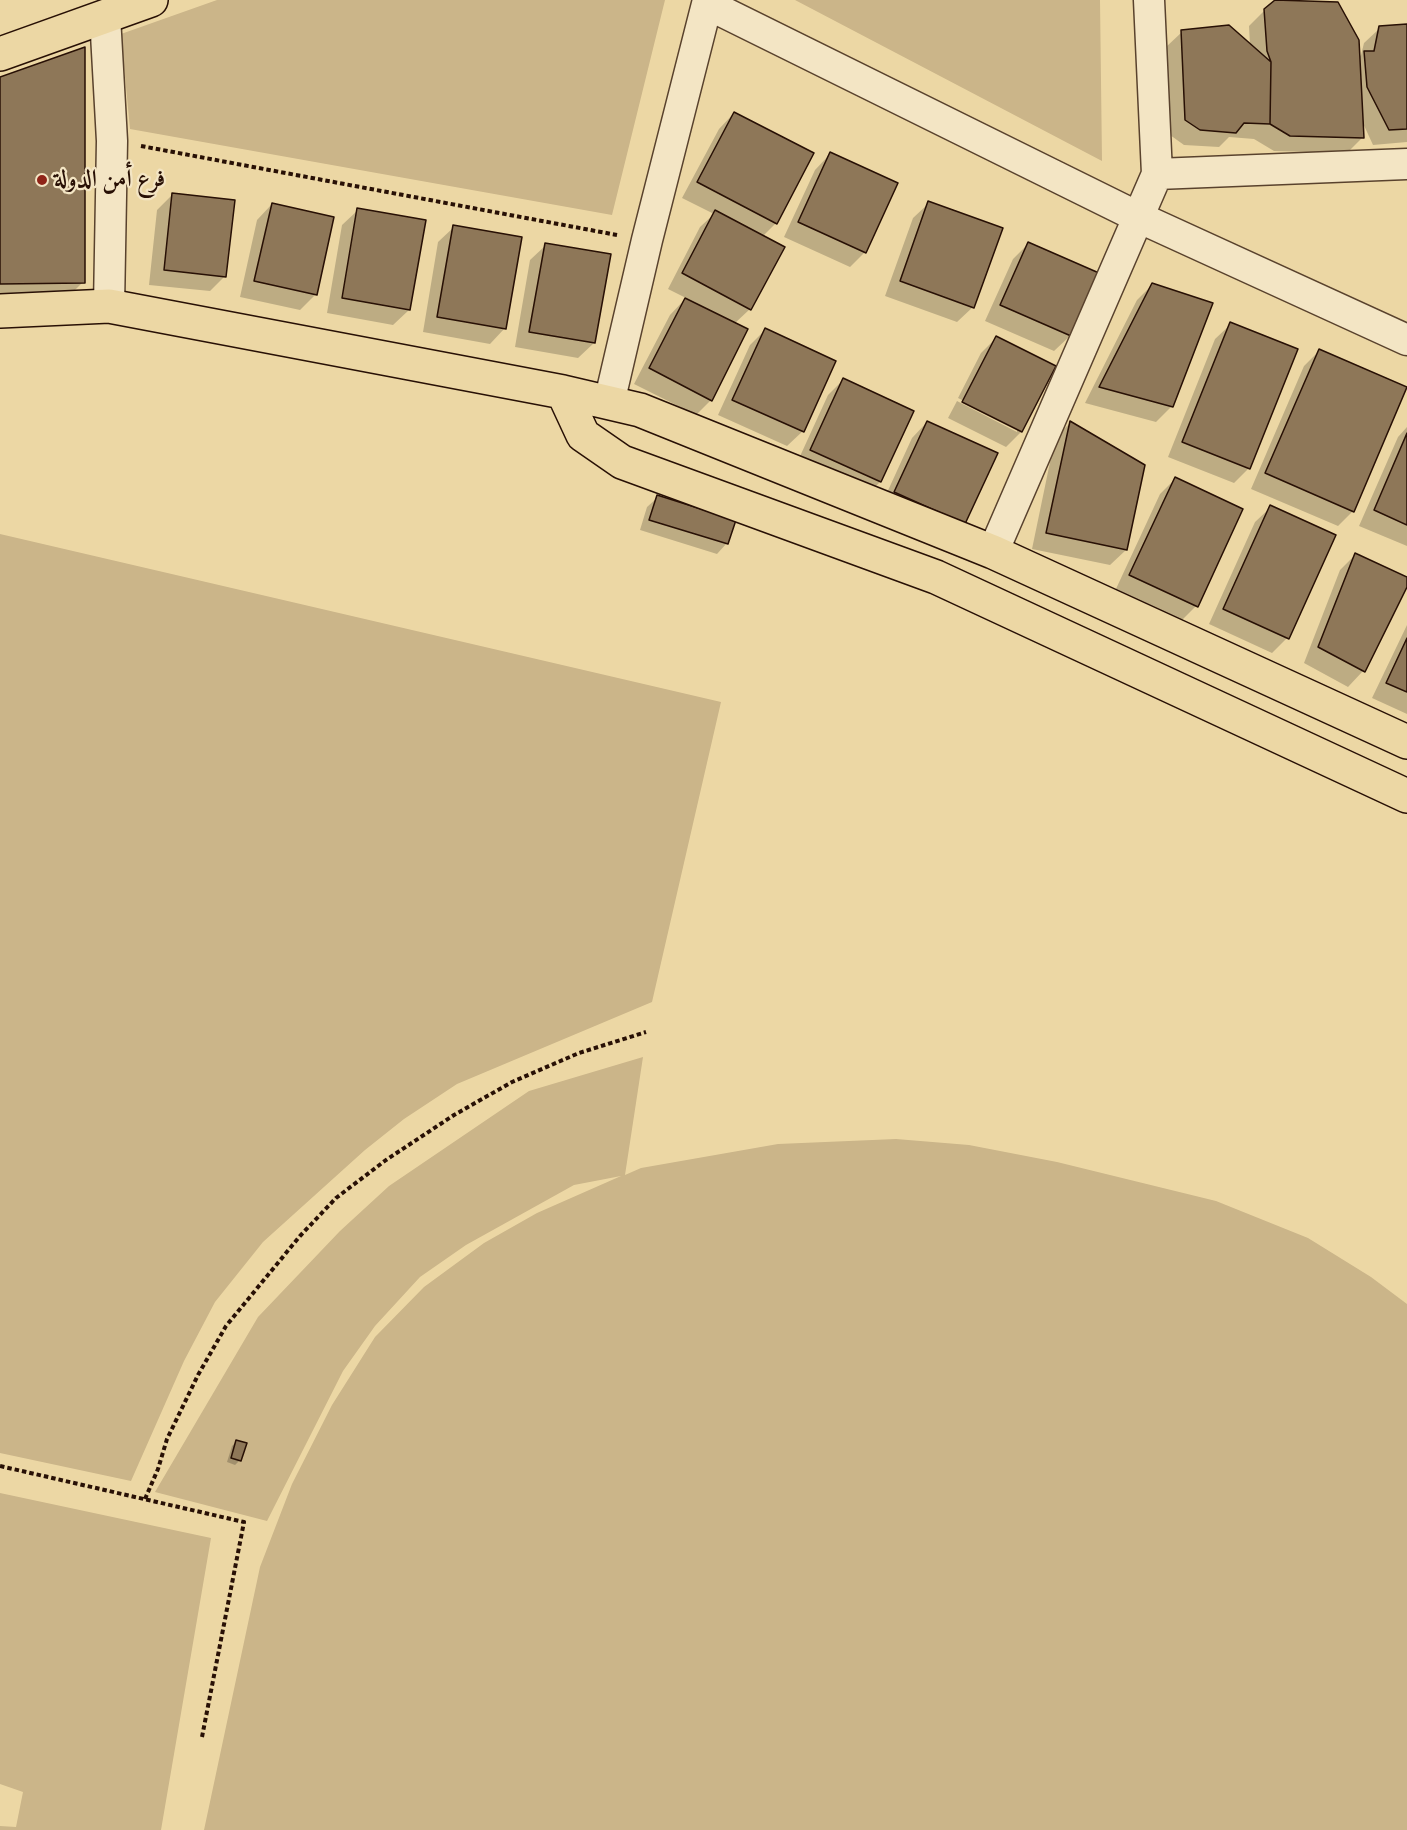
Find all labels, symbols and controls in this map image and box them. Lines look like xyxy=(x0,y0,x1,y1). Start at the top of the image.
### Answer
place label: فرع أمن الدولة xyxy=(54,166,165,194)
marker: فرع أمن الدولة xyxy=(35,173,49,187)

